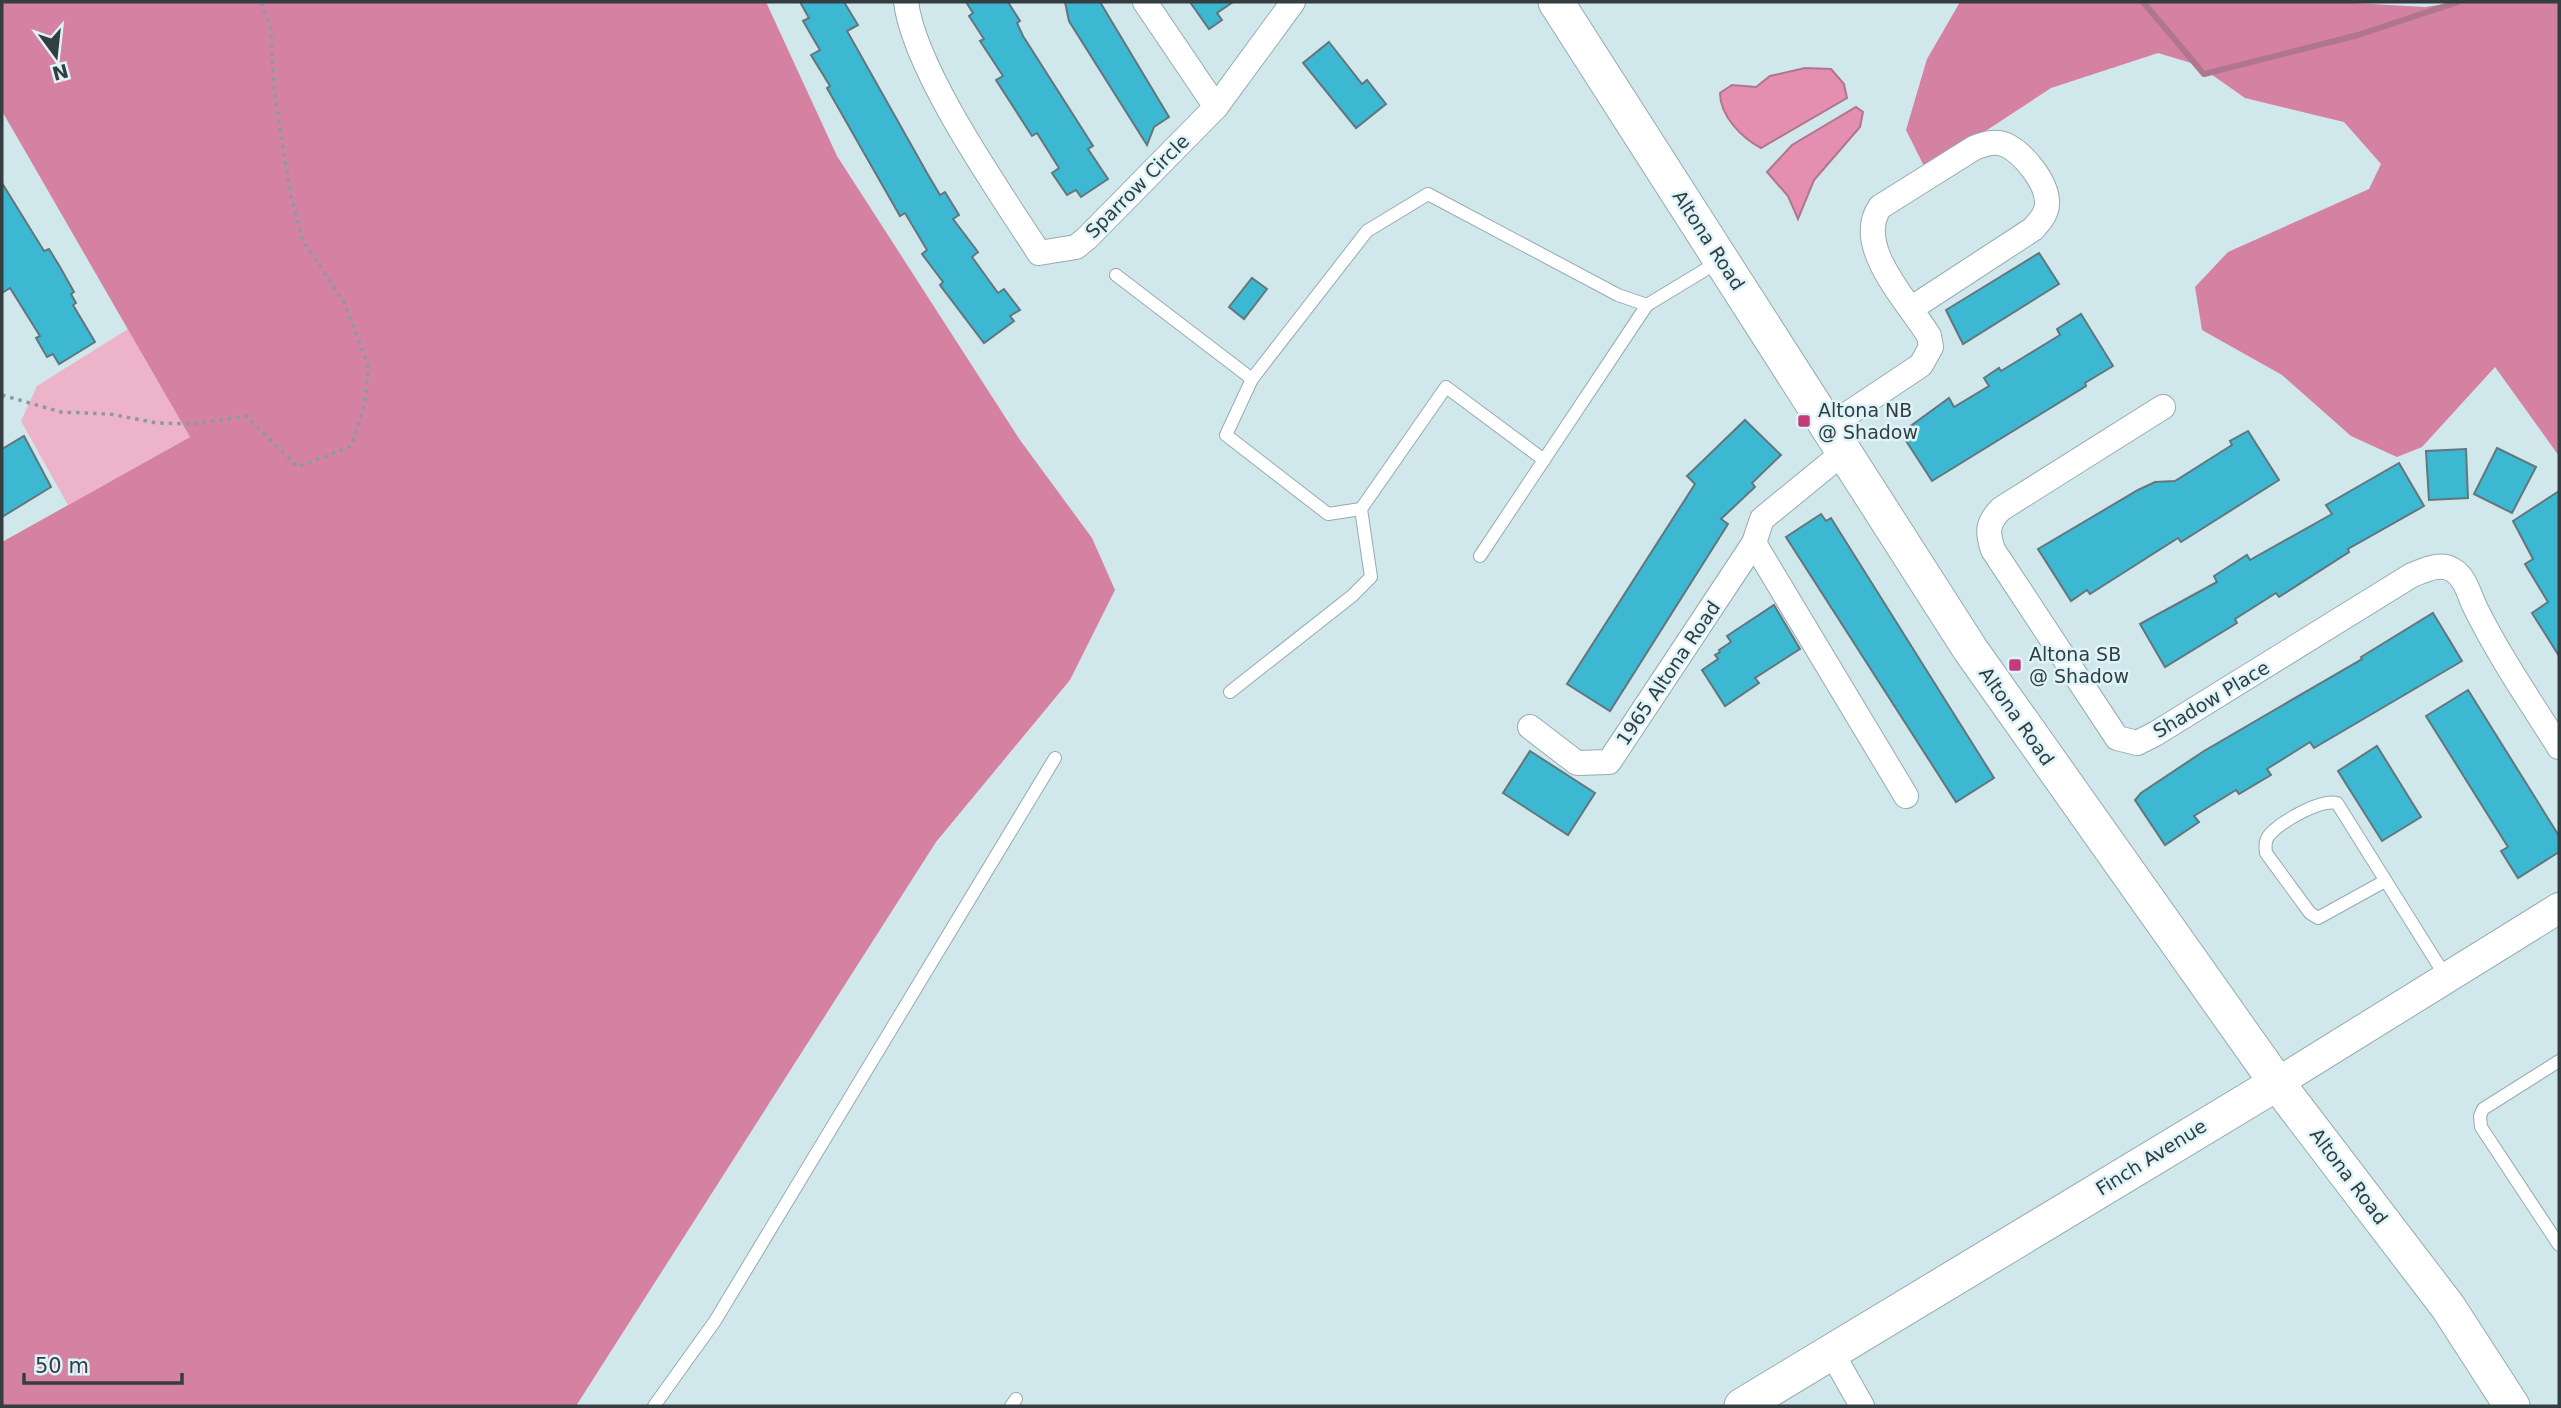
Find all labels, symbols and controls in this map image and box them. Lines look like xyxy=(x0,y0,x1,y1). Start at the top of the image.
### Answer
north arrow xyxy=(21,21,91,91)
text: N xyxy=(50,60,71,85)
street label: Sparrow Circle xyxy=(1081,130,1193,242)
street label: Altona Road xyxy=(1669,186,1749,294)
place label: Altona NB @ Shadow xyxy=(1818,399,1918,443)
marker: Altona NB @ Shadow xyxy=(1796,413,1812,429)
street label: 1965 Altona Road xyxy=(1612,597,1724,749)
place label: Altona SB @ Shadow xyxy=(2029,643,2129,687)
street label: Shadow Place xyxy=(2149,656,2273,742)
marker: Altona SB @ Shadow xyxy=(2007,657,2023,673)
street label: Altona Road xyxy=(1975,663,2059,769)
street label: Finch Avenue xyxy=(2092,1114,2210,1200)
street label: Altona Road xyxy=(2306,1124,2392,1228)
scale bar xyxy=(24,1342,182,1386)
text: 50 m xyxy=(35,1354,89,1378)

